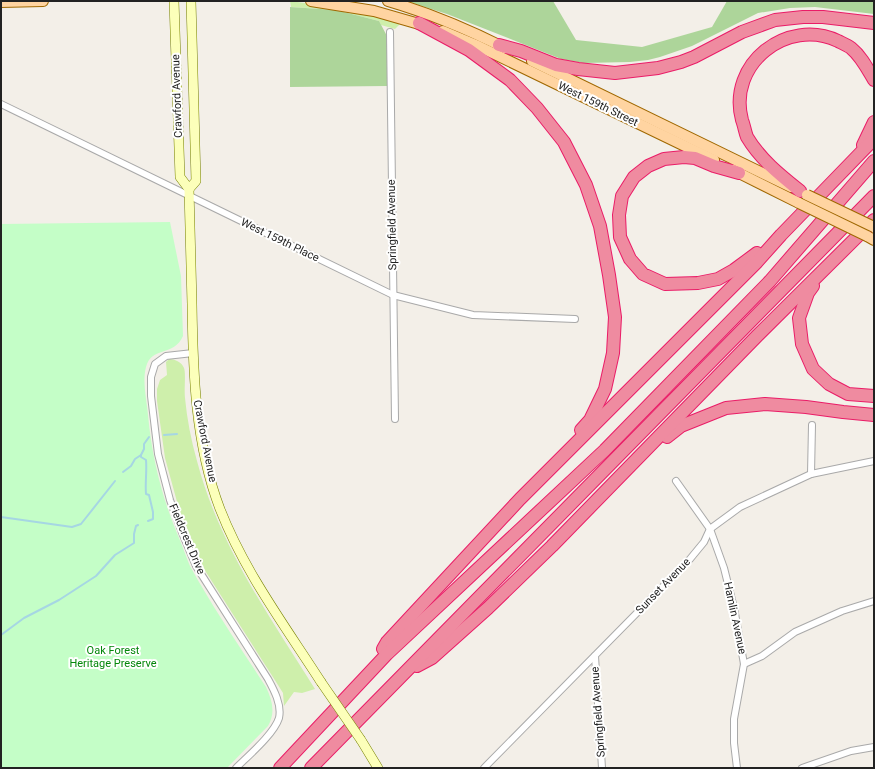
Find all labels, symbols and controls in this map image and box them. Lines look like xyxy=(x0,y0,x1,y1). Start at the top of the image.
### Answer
street label: Crawford Avenue xyxy=(169,54,185,138)
street label: West 159th Street xyxy=(556,79,640,129)
street label: Springfield Avenue xyxy=(385,179,399,271)
street label: West 159th Place xyxy=(239,215,321,265)
street label: Crawford Avenue xyxy=(191,399,219,483)
street label: Fieldcrest Drive xyxy=(166,502,208,576)
street label: Sunset Avenue xyxy=(633,555,693,617)
street label: Hamlin Avenue xyxy=(721,581,749,656)
park label: Oak Forest Heritage Preserve xyxy=(69,644,157,670)
street label: Springfield Avenue xyxy=(588,666,608,758)

